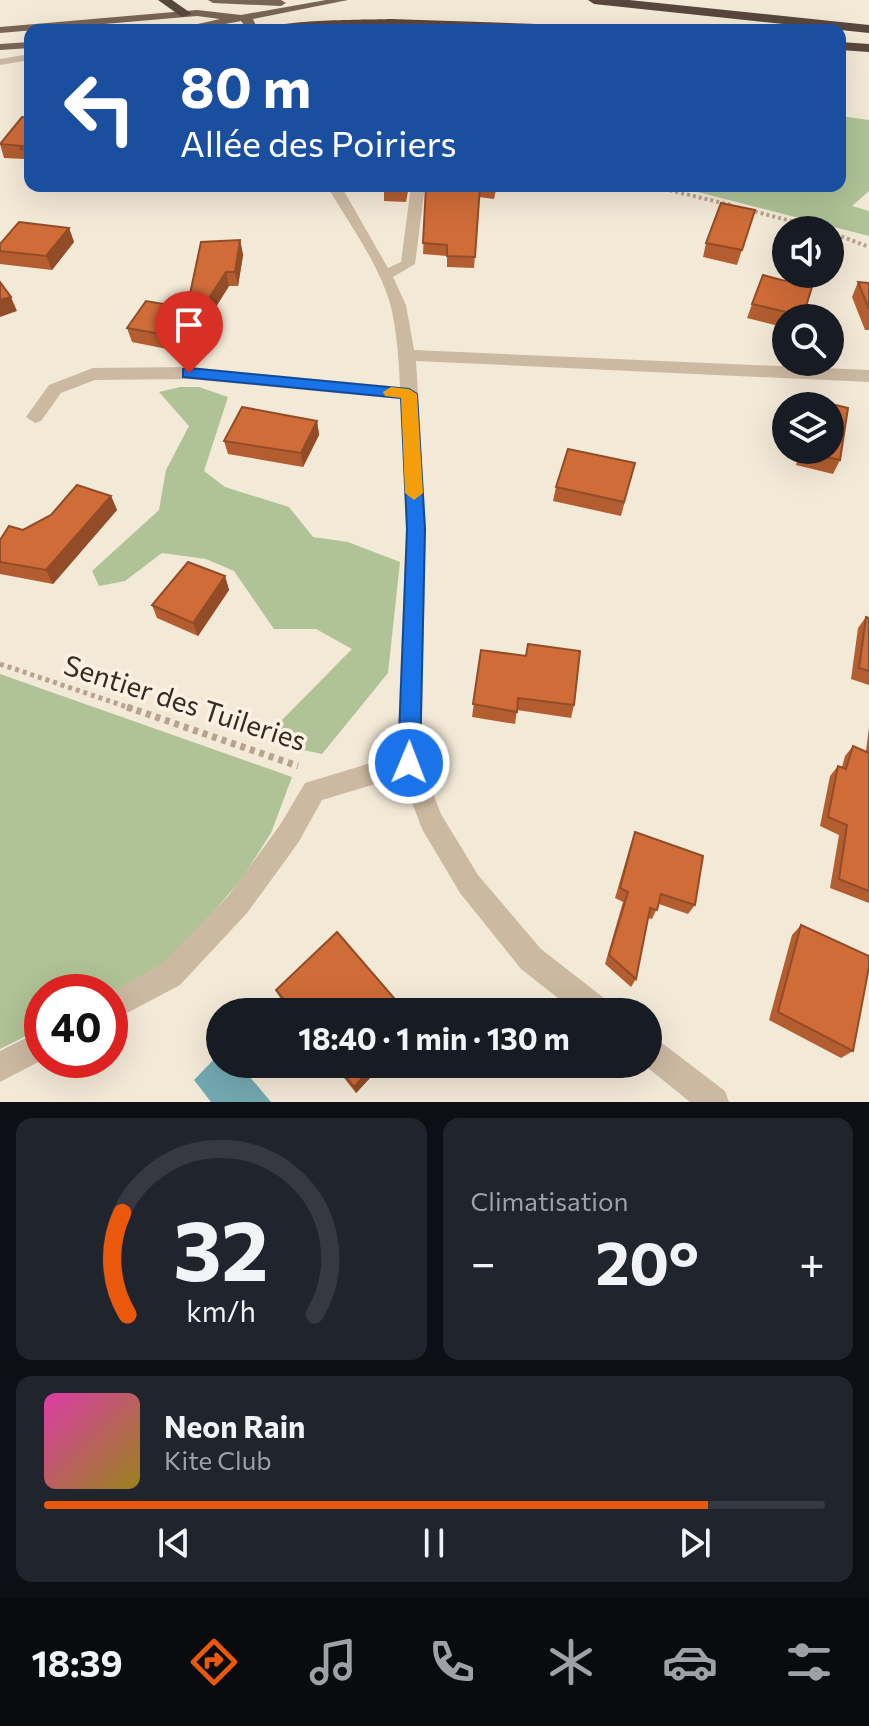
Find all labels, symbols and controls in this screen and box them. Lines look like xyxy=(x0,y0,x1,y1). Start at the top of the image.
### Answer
text: 80 m xyxy=(180,51,311,120)
icon: left xyxy=(48,56,152,160)
text: Allée des Poiriers xyxy=(180,120,457,164)
map controls xyxy=(772,216,844,464)
button: sound xyxy=(772,216,844,288)
pin xyxy=(155,291,223,373)
icon: arrive xyxy=(167,303,211,347)
button: search xyxy=(772,304,844,376)
button: layers xyxy=(772,392,844,464)
street label: Sentier des Tuileries xyxy=(60,647,311,757)
position arrow xyxy=(367,721,451,805)
speed limit sign: 40 xyxy=(24,974,128,1078)
text: 18:40 · 1 min · 130 m xyxy=(298,1019,570,1056)
text: Climatisation xyxy=(471,1185,628,1216)
text: 32 xyxy=(174,1196,269,1298)
text: 20° xyxy=(596,1224,699,1297)
text: − xyxy=(471,1234,496,1288)
text: + xyxy=(799,1234,825,1288)
text: km/h xyxy=(186,1293,256,1328)
text: Neon Rain xyxy=(164,1407,305,1444)
text: Kite Club xyxy=(164,1444,272,1475)
icon: previous xyxy=(152,1521,196,1565)
icon: pause xyxy=(412,1521,456,1565)
icon: next xyxy=(673,1521,717,1565)
icon: directions xyxy=(186,1634,242,1690)
icon: music xyxy=(305,1634,361,1690)
icon: phone xyxy=(424,1634,480,1690)
icon: climate xyxy=(543,1634,599,1690)
icon: car xyxy=(662,1634,718,1690)
icon: filters xyxy=(781,1634,837,1690)
text: 18:39 xyxy=(32,1640,123,1684)

